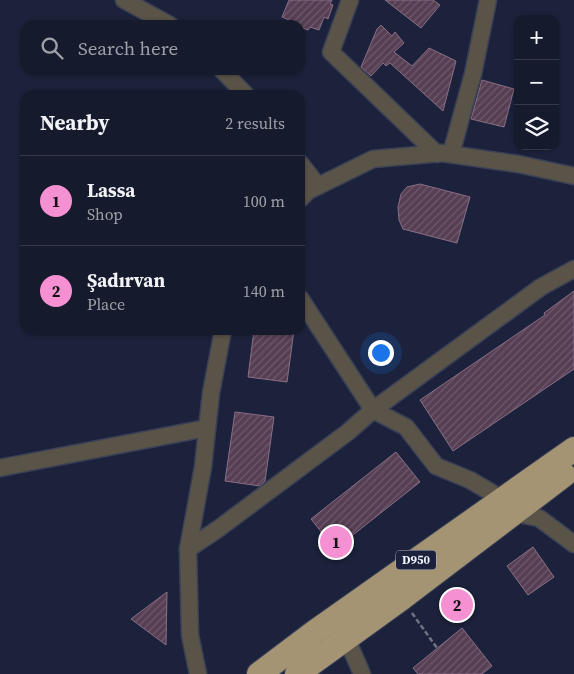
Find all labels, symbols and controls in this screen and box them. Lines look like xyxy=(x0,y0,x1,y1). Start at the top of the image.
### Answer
map controls xyxy=(514,15,559,150)
button: + xyxy=(514,15,559,60)
search box xyxy=(20,20,305,75)
icon: search xyxy=(38,34,66,62)
text: Search here xyxy=(78,35,178,61)
button: − xyxy=(514,60,559,105)
button: layers xyxy=(514,105,559,150)
text: Nearby xyxy=(40,108,110,137)
text: 2 results xyxy=(225,112,285,134)
text: Lassa xyxy=(87,177,135,203)
text: 1 xyxy=(52,190,60,212)
text: 100 m xyxy=(243,190,285,212)
text: Shop xyxy=(87,203,123,225)
text: Şadırvan xyxy=(87,267,165,293)
text: 2 xyxy=(52,280,60,302)
text: 140 m xyxy=(243,280,285,302)
text: Place xyxy=(87,293,125,315)
your location xyxy=(368,340,394,366)
pin: 1 xyxy=(320,523,352,561)
road number: D950 xyxy=(396,550,436,570)
pin: 2 xyxy=(441,586,473,624)

